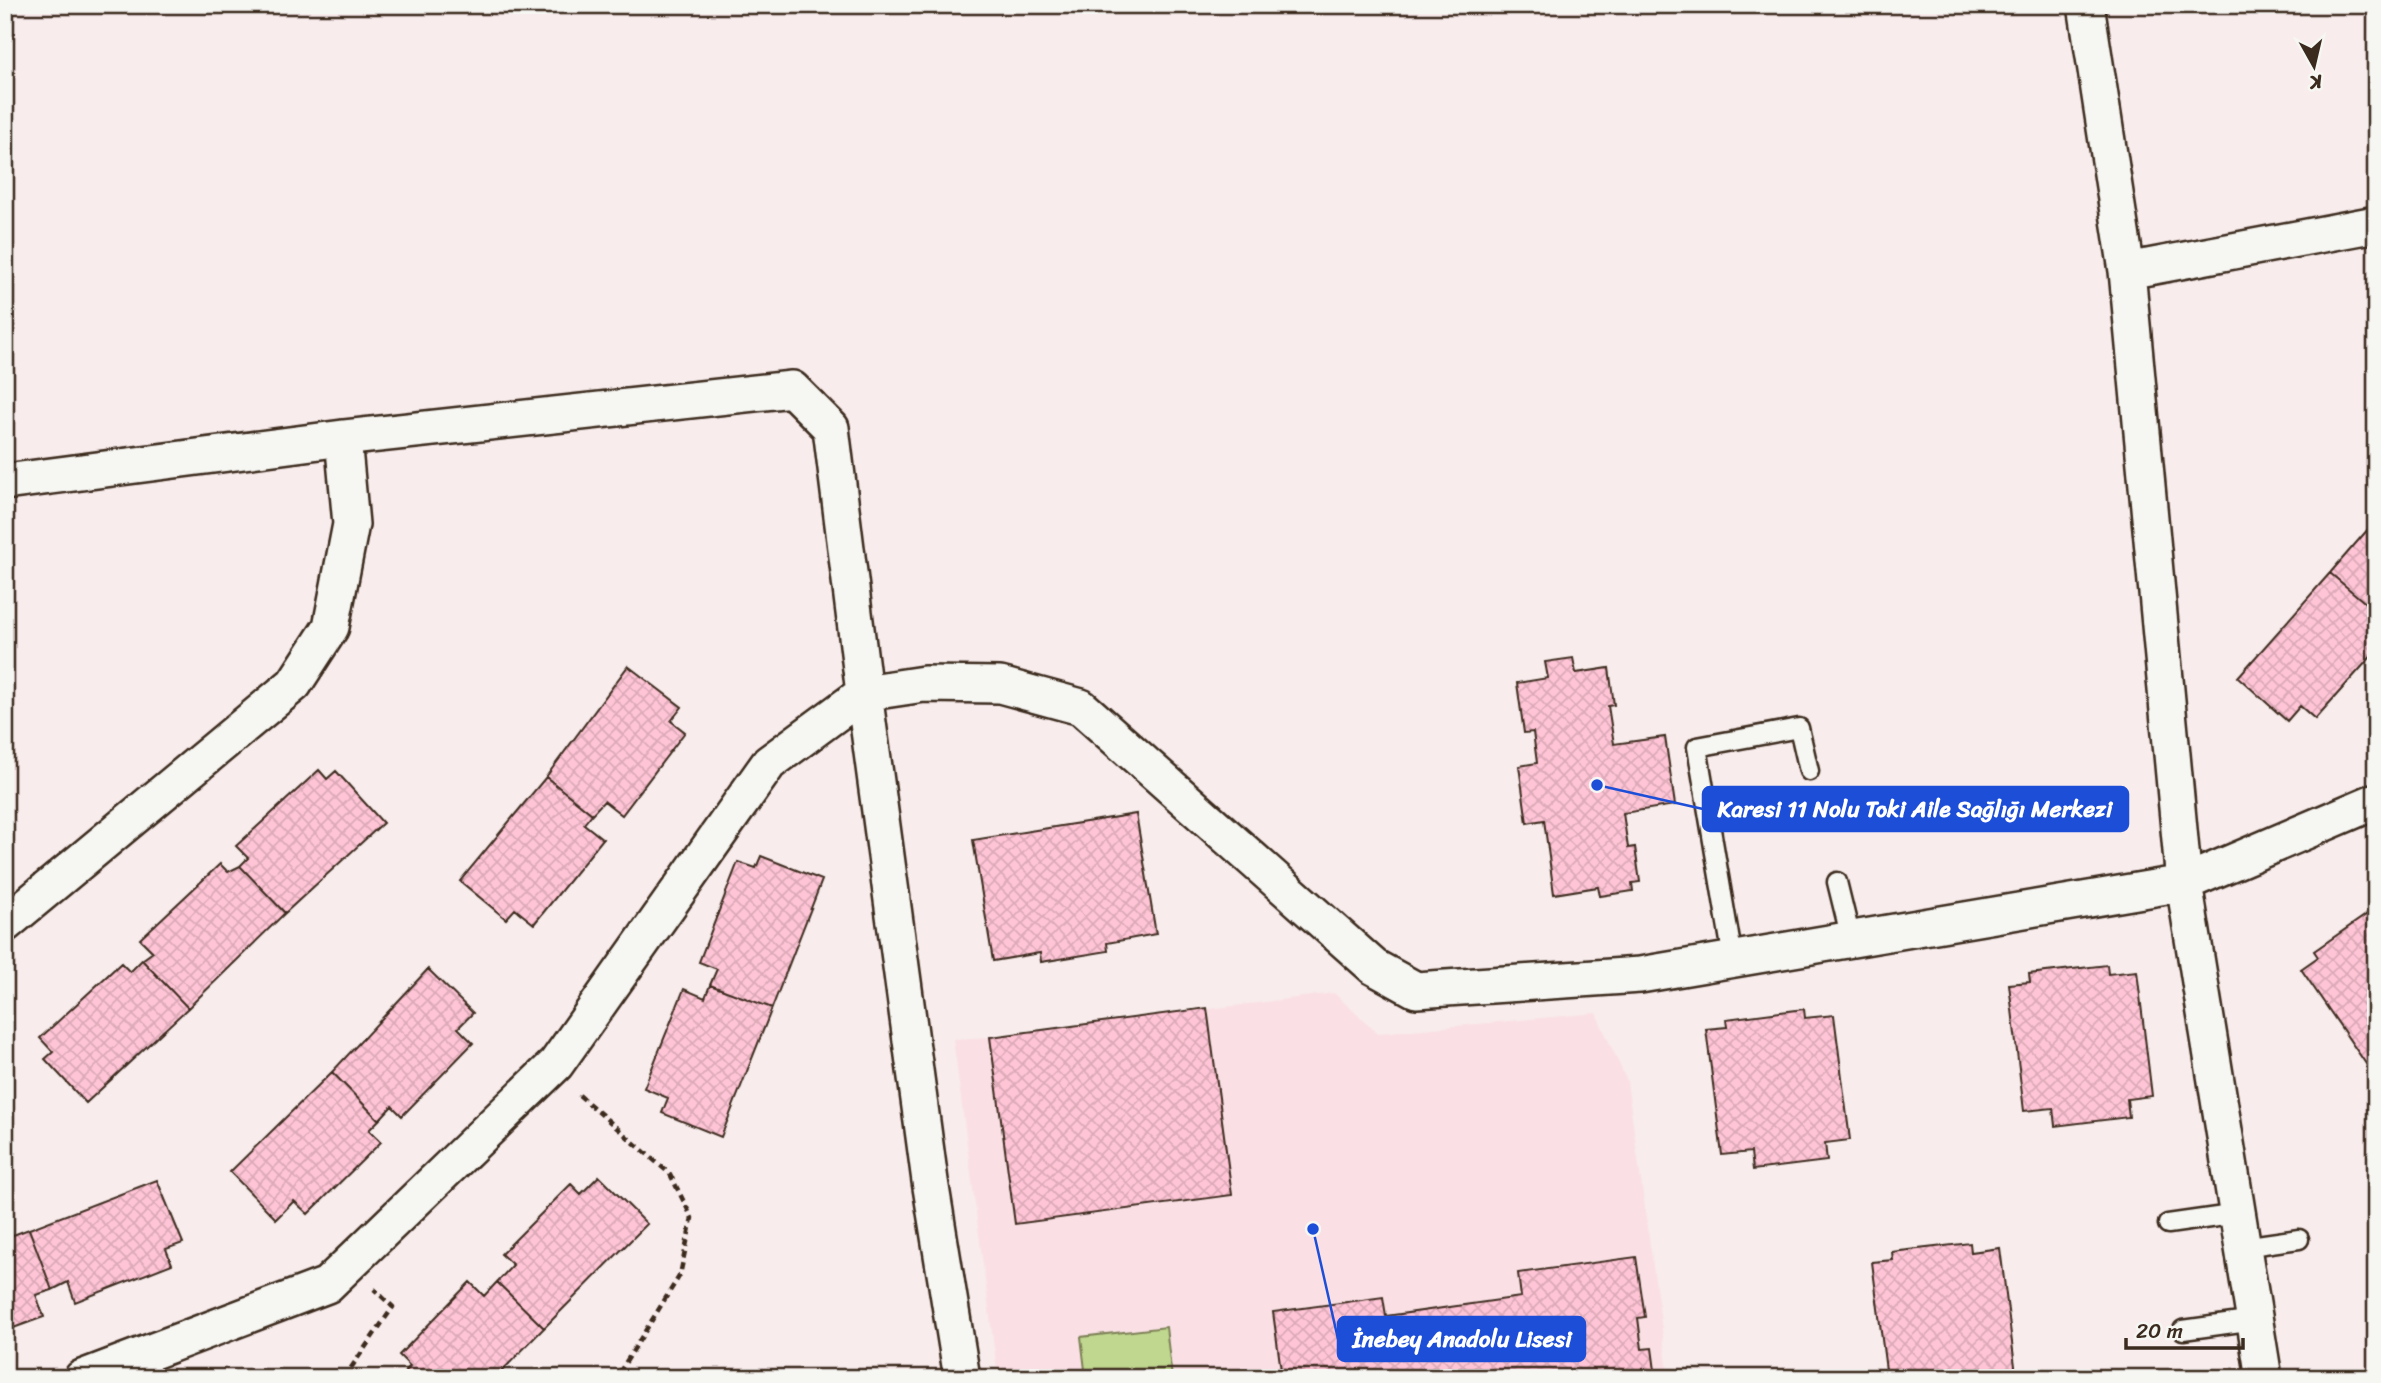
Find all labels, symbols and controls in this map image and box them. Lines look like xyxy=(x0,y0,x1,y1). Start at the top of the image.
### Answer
north arrow xyxy=(2280,32,2350,102)
text: K xyxy=(2307,65,2325,100)
callout: Karesi 11 Nolu Toki Aile Sağlığı Merkezi xyxy=(1703,787,2128,831)
text: Karesi 11 Nolu Toki Aile Sağlığı Merkezi xyxy=(1717,789,2114,830)
scale bar xyxy=(2126,1306,2243,1350)
text: 20 m xyxy=(2136,1312,2183,1350)
callout: İnebey Anadolu Lisesi xyxy=(1338,1317,1585,1361)
text: İnebey Anadolu Lisesi xyxy=(1351,1319,1573,1360)

